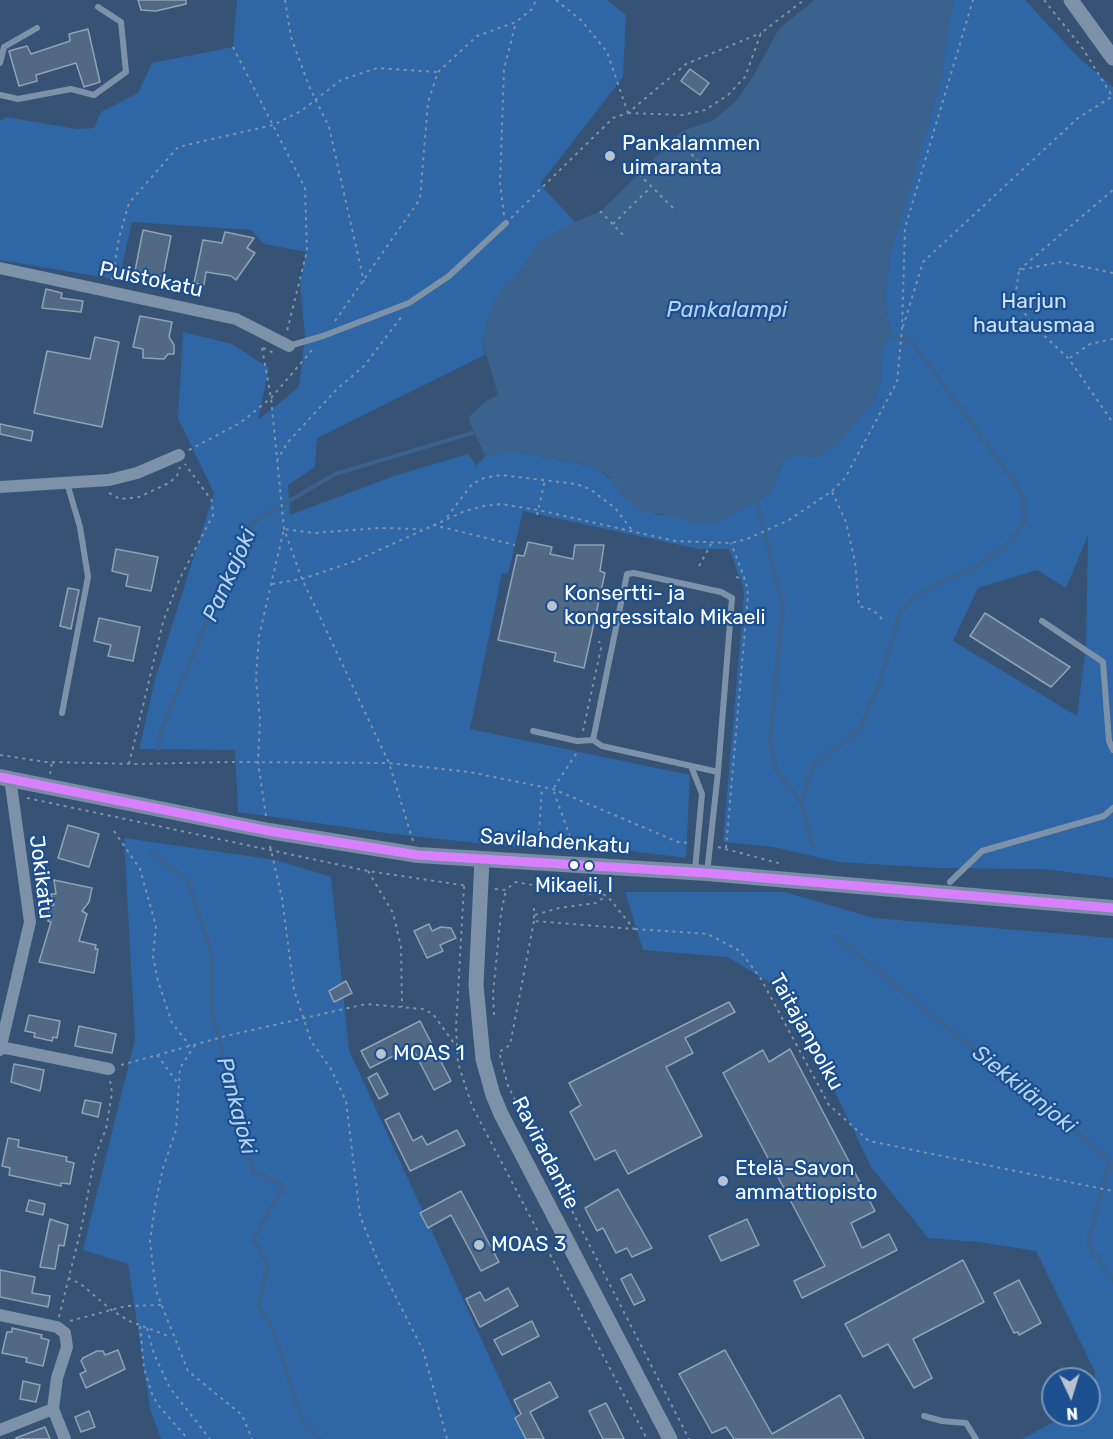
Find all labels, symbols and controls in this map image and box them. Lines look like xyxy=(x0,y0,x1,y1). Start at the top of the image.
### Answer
place label: Pankalammen uimaranta xyxy=(622,131,760,181)
marker: Pankalammen uimaranta xyxy=(603,149,617,163)
street label: Puistokatu xyxy=(97,257,205,303)
park label: Harjun hautausmaa xyxy=(973,289,1095,339)
water label: Pankalampi xyxy=(667,298,787,324)
water label: Pankajoki xyxy=(198,524,262,626)
place label: Konsertti- ja kongressitalo Mikaeli xyxy=(564,581,766,631)
marker: Konsertti- ja kongressitalo Mikaeli xyxy=(545,599,559,613)
street label: Savilahdenkatu xyxy=(479,824,631,860)
street label: Jokikatu xyxy=(23,834,59,920)
marker: Mikaeli, I xyxy=(568,859,580,871)
unlabelled marker xyxy=(583,860,595,872)
place label: Mikaeli, I xyxy=(535,874,613,898)
street label: Taitajanpolku xyxy=(764,969,848,1095)
water label: Siekkilänjoki xyxy=(967,1040,1081,1140)
place label: MOAS 1 xyxy=(393,1041,465,1067)
marker: MOAS 1 xyxy=(374,1047,388,1061)
water label: Pankajoki xyxy=(210,1055,262,1157)
street label: Raviradantie xyxy=(506,1092,584,1214)
place label: Etelä-Savon ammattiopisto xyxy=(735,1156,878,1206)
marker: Etelä-Savon ammattiopisto xyxy=(716,1174,730,1188)
place label: MOAS 3 xyxy=(491,1232,566,1258)
marker: MOAS 3 xyxy=(472,1238,486,1252)
north arrow xyxy=(1041,1367,1101,1427)
text: N xyxy=(1066,1404,1079,1423)

